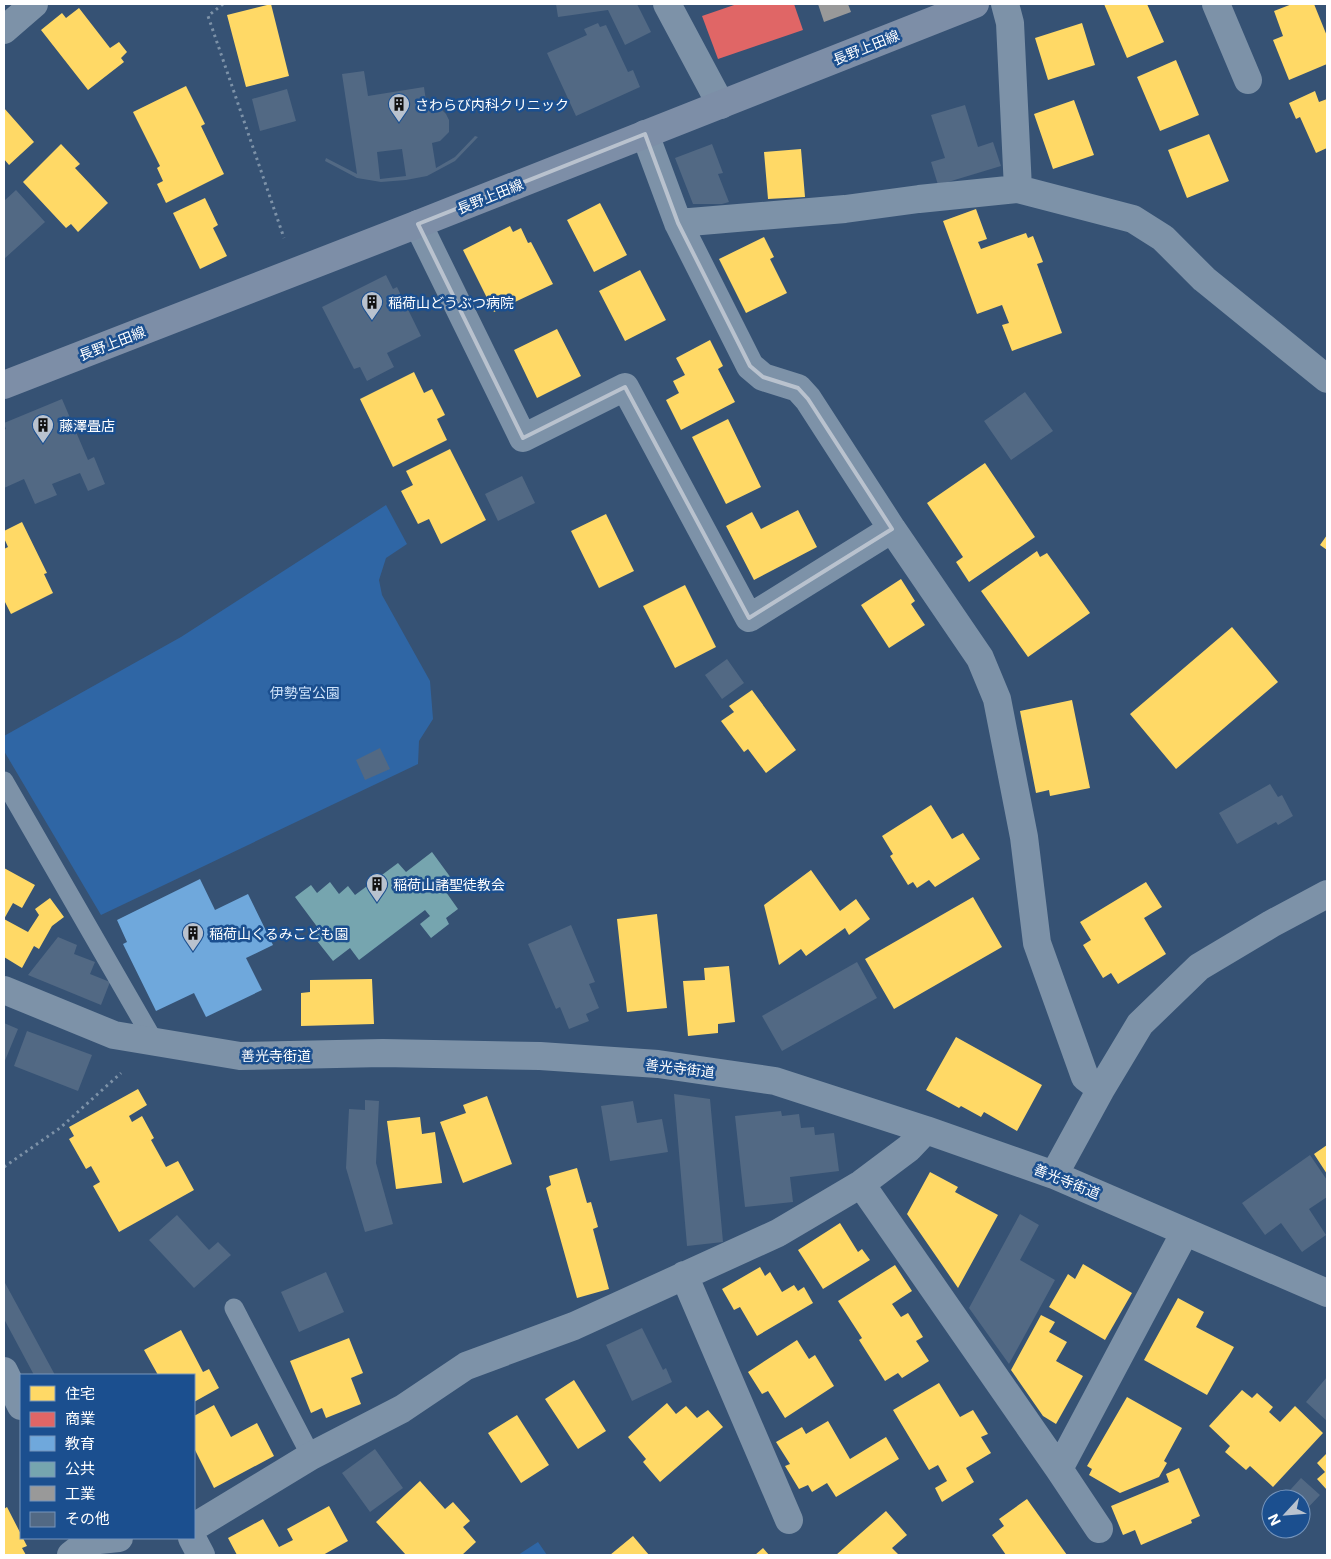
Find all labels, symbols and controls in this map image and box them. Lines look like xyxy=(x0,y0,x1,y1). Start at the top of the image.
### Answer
street label: 長野上田線 xyxy=(830,26,902,68)
building icon: さわらび内科クリニック xyxy=(387,92,411,123)
place label: さわらび内科クリニック xyxy=(415,96,569,113)
street label: 長野上田線 xyxy=(454,175,526,217)
building icon: 稲荷山どうぶつ病院 xyxy=(360,290,384,321)
place label: 稲荷山どうぶつ病院 xyxy=(388,294,514,311)
street label: 長野上田線 xyxy=(76,323,148,363)
building icon: 藤澤畳店 xyxy=(31,413,55,444)
place label: 藤澤畳店 xyxy=(59,417,115,434)
park label: 伊勢宮公園 xyxy=(270,684,340,701)
building icon: 稲荷山諸聖徒教会 xyxy=(365,872,389,903)
place label: 稲荷山諸聖徒教会 xyxy=(393,876,505,893)
building icon: 稲荷山くるみこども園 xyxy=(181,921,205,952)
place label: 稲荷山くるみこども園 xyxy=(209,925,349,942)
street label: 善光寺街道 xyxy=(241,1047,311,1064)
street label: 善光寺街道 xyxy=(644,1055,716,1081)
street label: 善光寺街道 xyxy=(1031,1160,1103,1202)
legend xyxy=(20,1374,195,1539)
text: 住宅 xyxy=(65,1384,95,1403)
text: 商業 xyxy=(65,1409,95,1428)
text: 教育 xyxy=(65,1434,95,1453)
text: 公共 xyxy=(65,1459,95,1478)
text: 工業 xyxy=(65,1484,95,1503)
north arrow xyxy=(1261,1489,1311,1539)
text: その他 xyxy=(65,1509,110,1528)
text: N xyxy=(1264,1511,1284,1528)

